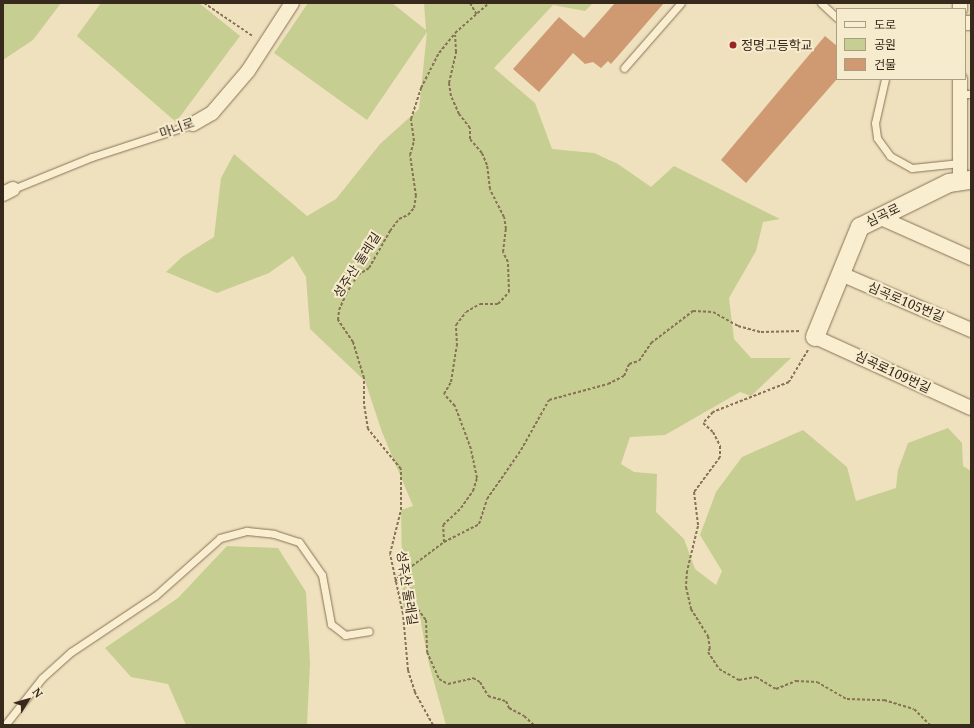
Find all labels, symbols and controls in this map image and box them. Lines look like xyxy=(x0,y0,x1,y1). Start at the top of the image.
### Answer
legend xyxy=(836,8,966,80)
text: 도로 xyxy=(874,16,896,33)
text: 공원 xyxy=(874,36,896,53)
place label: 정명고등학교 xyxy=(741,37,813,53)
marker: 정명고등학교 xyxy=(728,40,738,50)
text: 건물 xyxy=(874,56,896,73)
street label: 마니로 xyxy=(157,115,197,141)
street label: 심곡로 xyxy=(863,200,903,230)
street label: 성주산 둘레길 xyxy=(330,229,384,301)
street label: 심곡로105번길 xyxy=(865,279,947,325)
street label: 심곡로109번길 xyxy=(853,348,933,396)
street label: 성주산 둘레길 xyxy=(393,550,421,626)
north arrow xyxy=(8,680,48,720)
text: N xyxy=(29,684,47,700)

